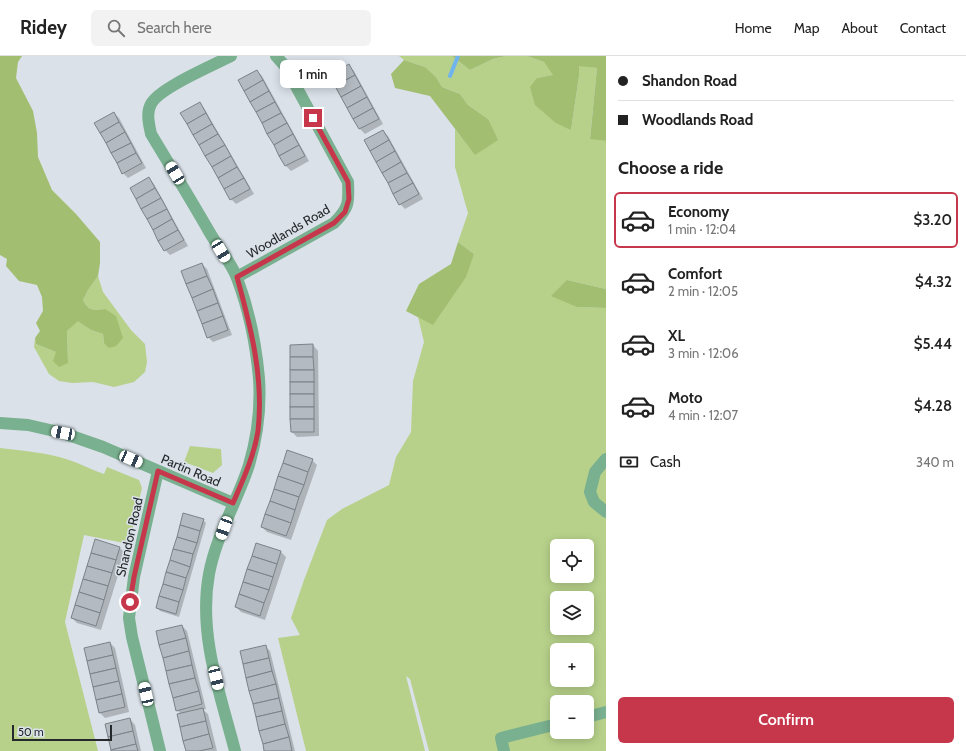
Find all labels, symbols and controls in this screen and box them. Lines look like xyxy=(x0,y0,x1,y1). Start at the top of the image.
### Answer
search box xyxy=(91,10,371,46)
text: Ridey xyxy=(20,16,67,39)
icon: search xyxy=(105,17,127,39)
text: Search here xyxy=(137,19,212,37)
text: Home xyxy=(735,19,772,37)
text: Map xyxy=(794,19,819,37)
text: About xyxy=(841,19,878,37)
text: Contact xyxy=(900,19,946,37)
callout: 1 min xyxy=(280,60,346,88)
text: 1 min xyxy=(298,66,328,82)
text: Shandon Road xyxy=(642,72,737,90)
route end xyxy=(304,109,322,127)
text: Woodlands Road xyxy=(642,111,753,129)
text: Choose a ride xyxy=(618,157,723,179)
car xyxy=(164,160,186,186)
street label: Woodlands Road xyxy=(243,201,333,261)
icon: car xyxy=(620,202,656,238)
text: Economy xyxy=(668,203,729,221)
text: $3.20 xyxy=(913,211,952,229)
text: 1 min · 12:04 xyxy=(668,221,736,237)
car xyxy=(210,238,232,264)
icon: car xyxy=(620,264,656,300)
text: Comfort xyxy=(668,265,722,283)
text: $4.32 xyxy=(915,273,952,291)
text: 2 min · 12:05 xyxy=(668,283,738,299)
icon: car xyxy=(620,326,656,362)
text: XL xyxy=(668,327,685,345)
text: $5.44 xyxy=(914,335,952,353)
text: 3 min · 12:06 xyxy=(668,345,739,361)
icon: car xyxy=(620,388,656,424)
text: Moto xyxy=(668,389,702,407)
text: $4.28 xyxy=(914,397,952,415)
text: 4 min · 12:07 xyxy=(668,407,738,423)
car xyxy=(50,425,76,441)
car xyxy=(118,449,144,469)
street label: Partin Road xyxy=(159,450,223,490)
icon: cash xyxy=(618,451,640,473)
text: Cash xyxy=(650,453,681,471)
text: 340 m xyxy=(916,454,954,470)
street label: Shandon Road xyxy=(112,496,146,578)
car xyxy=(214,515,234,541)
map controls xyxy=(550,539,594,739)
button: locate xyxy=(550,539,594,583)
button: layers xyxy=(550,591,594,635)
route start xyxy=(121,593,139,611)
button: + xyxy=(550,643,594,687)
car xyxy=(207,665,225,691)
car xyxy=(137,681,155,707)
button: − xyxy=(550,695,594,739)
button: Confirm xyxy=(618,697,954,743)
scale bar xyxy=(12,723,112,742)
text: 50 m xyxy=(18,725,44,739)

